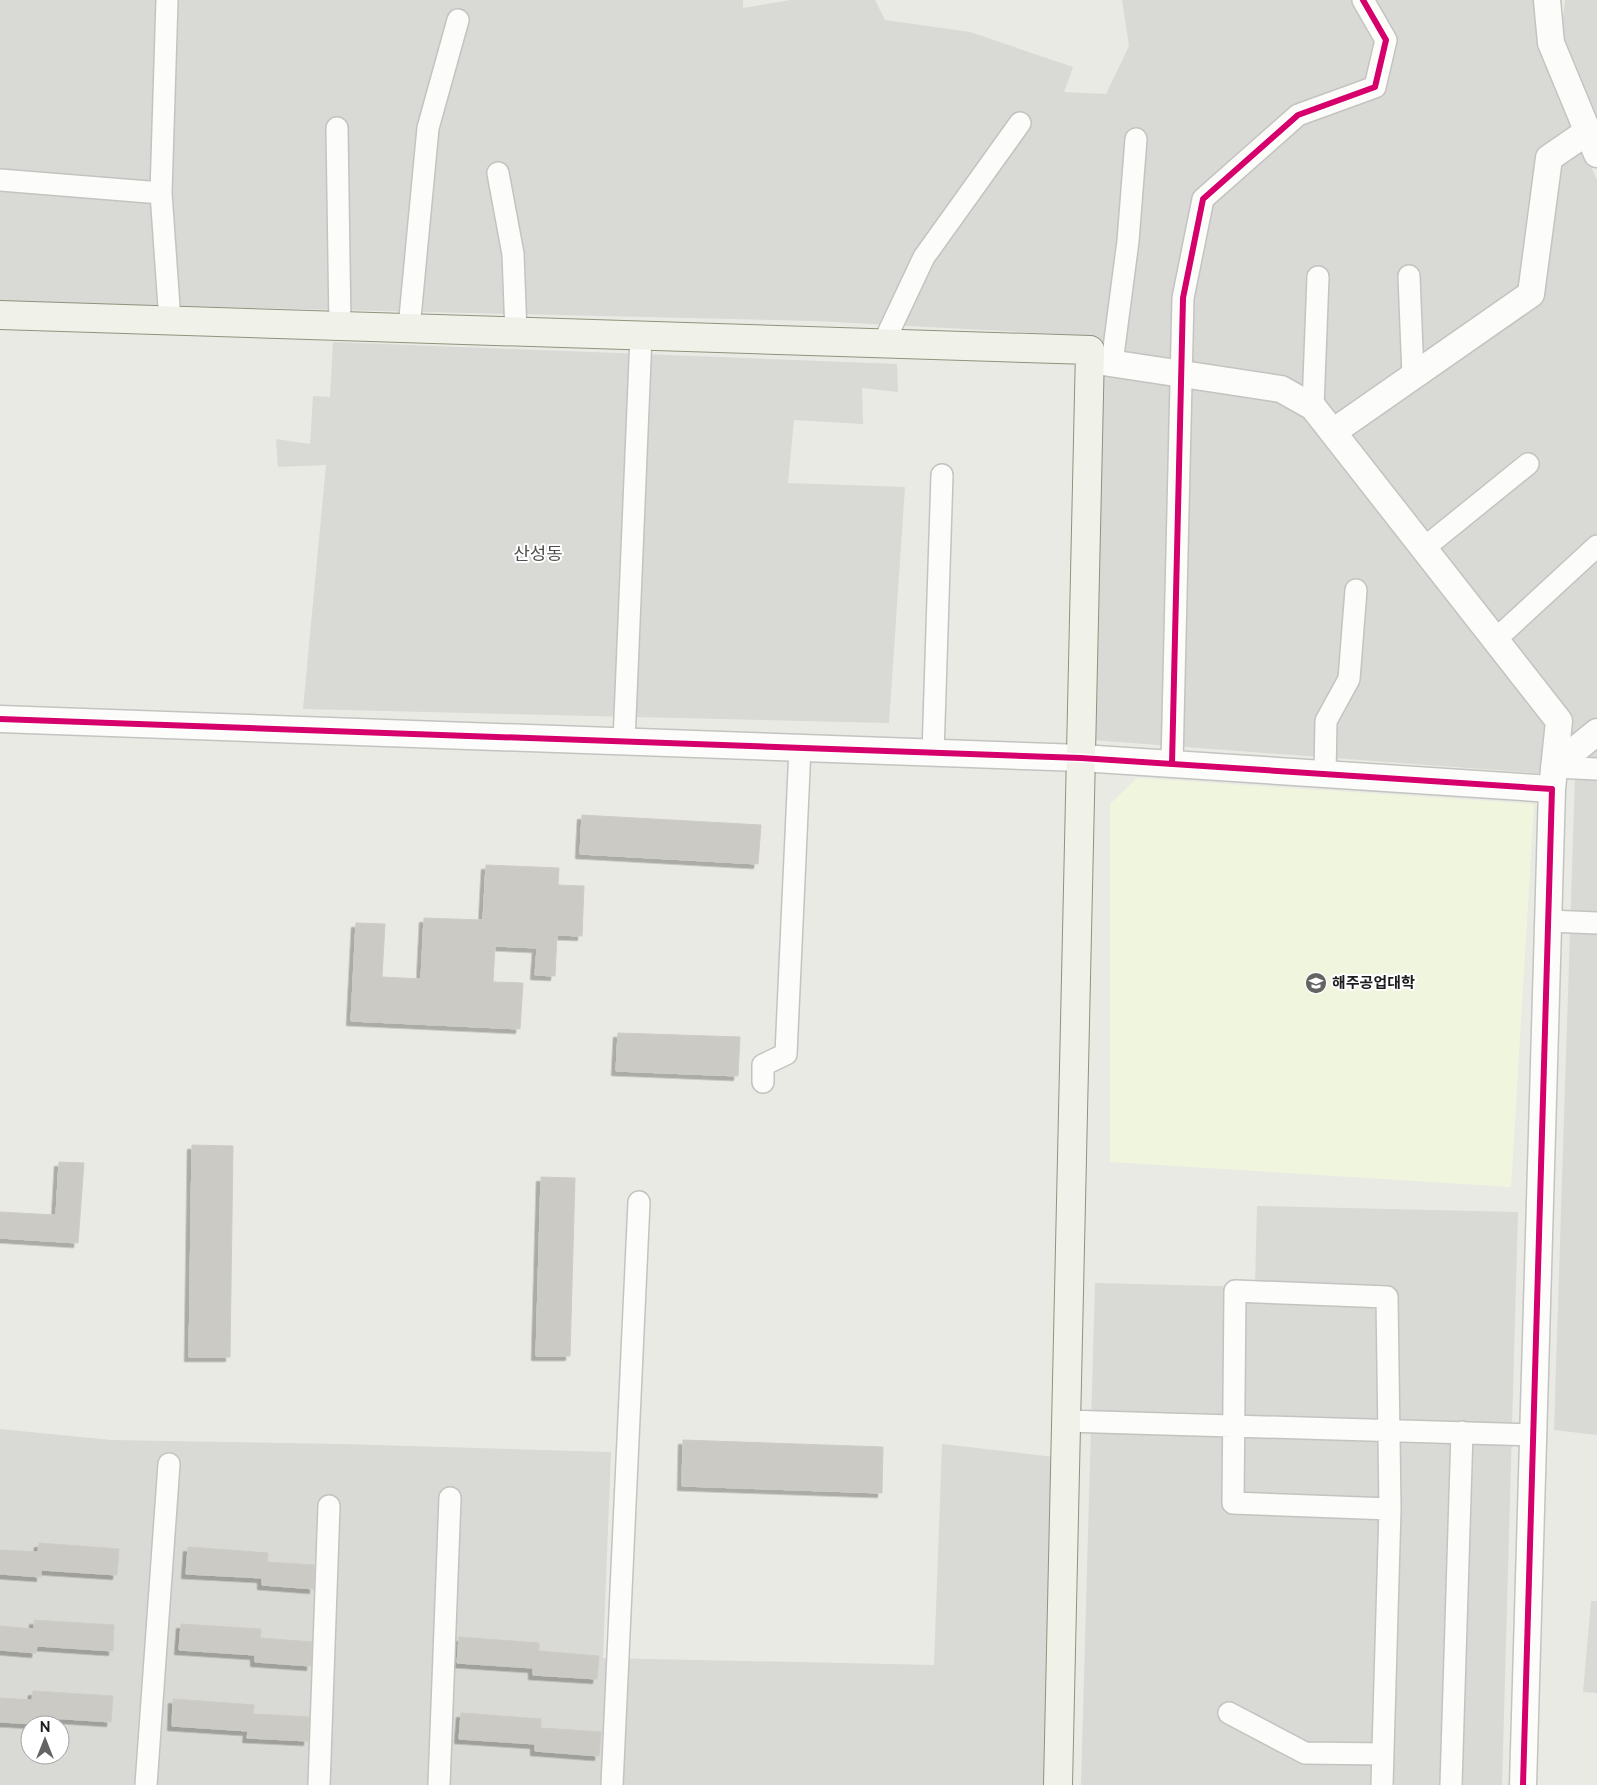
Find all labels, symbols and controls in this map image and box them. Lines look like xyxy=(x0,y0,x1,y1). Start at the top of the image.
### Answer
district label: 산성동 xyxy=(513,543,563,564)
school or university icon: 해주공업대학 xyxy=(1304,971,1328,995)
place label: 해주공업대학 xyxy=(1332,974,1415,992)
north arrow xyxy=(20,1715,70,1765)
text: N xyxy=(40,1719,50,1735)

